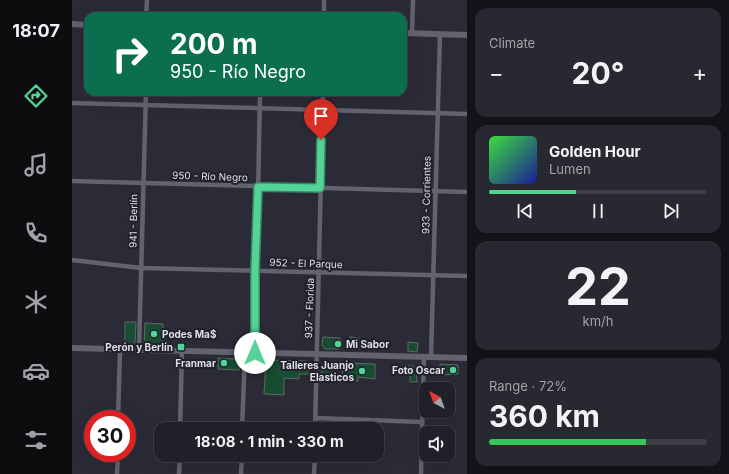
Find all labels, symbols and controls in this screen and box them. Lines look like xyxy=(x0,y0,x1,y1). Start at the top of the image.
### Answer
text: 18:07 xyxy=(12,20,60,41)
text: 200 m xyxy=(170,27,258,61)
icon: right xyxy=(104,28,156,80)
text: Climate xyxy=(489,35,535,51)
text: 20° xyxy=(572,55,624,91)
text: − xyxy=(489,60,504,86)
text: + xyxy=(692,60,707,86)
text: 950 - Río Negro xyxy=(170,61,306,82)
icon: directions xyxy=(22,82,50,110)
pin xyxy=(304,99,338,140)
icon: arrive xyxy=(310,105,332,127)
text: Golden Hour xyxy=(549,142,641,161)
icon: music xyxy=(22,151,50,179)
street label: 933 - Corrientes xyxy=(419,156,433,234)
text: Lumen xyxy=(549,161,591,177)
street label: 950 - Río Negro xyxy=(172,169,248,183)
street label: 941 - Berlín xyxy=(127,194,139,248)
icon: previous xyxy=(514,200,536,222)
icon: pause xyxy=(587,200,609,222)
icon: next xyxy=(660,200,682,222)
icon: phone xyxy=(22,219,50,247)
text: 22 xyxy=(565,255,631,318)
street label: 952 - El Parque xyxy=(269,256,343,270)
street label: 937 - Florida xyxy=(302,277,316,339)
icon: climate xyxy=(22,288,50,316)
text: km/h xyxy=(583,313,613,329)
place label: Podes Ma$ xyxy=(162,328,217,340)
marker: Podes Ma$ xyxy=(149,329,159,339)
position arrow xyxy=(234,332,276,374)
place label: Mi Sabor xyxy=(346,338,389,350)
marker: Mi Sabor xyxy=(333,339,343,349)
place label: Perón y Berlín xyxy=(105,341,173,354)
marker: Perón y Berlín xyxy=(176,342,186,352)
icon: car xyxy=(22,357,50,385)
place label: Franmar xyxy=(175,357,216,369)
marker: Franmar xyxy=(219,358,229,368)
place label: Talleres Juanjo Elasticos xyxy=(280,359,354,383)
place label: Foto Oscar xyxy=(392,364,445,376)
marker: Foto Oscar xyxy=(448,365,458,375)
marker: Talleres Juanjo Elasticos xyxy=(357,366,367,376)
text: Range · 72% xyxy=(489,378,567,394)
north arrow xyxy=(419,382,455,418)
map controls xyxy=(419,382,455,462)
text: 360 km xyxy=(489,398,600,434)
speed limit sign: 30 xyxy=(84,410,136,462)
icon: filters xyxy=(22,426,50,454)
button: sound xyxy=(419,426,455,462)
text: 18:08 · 1 min · 330 m xyxy=(194,432,344,451)

